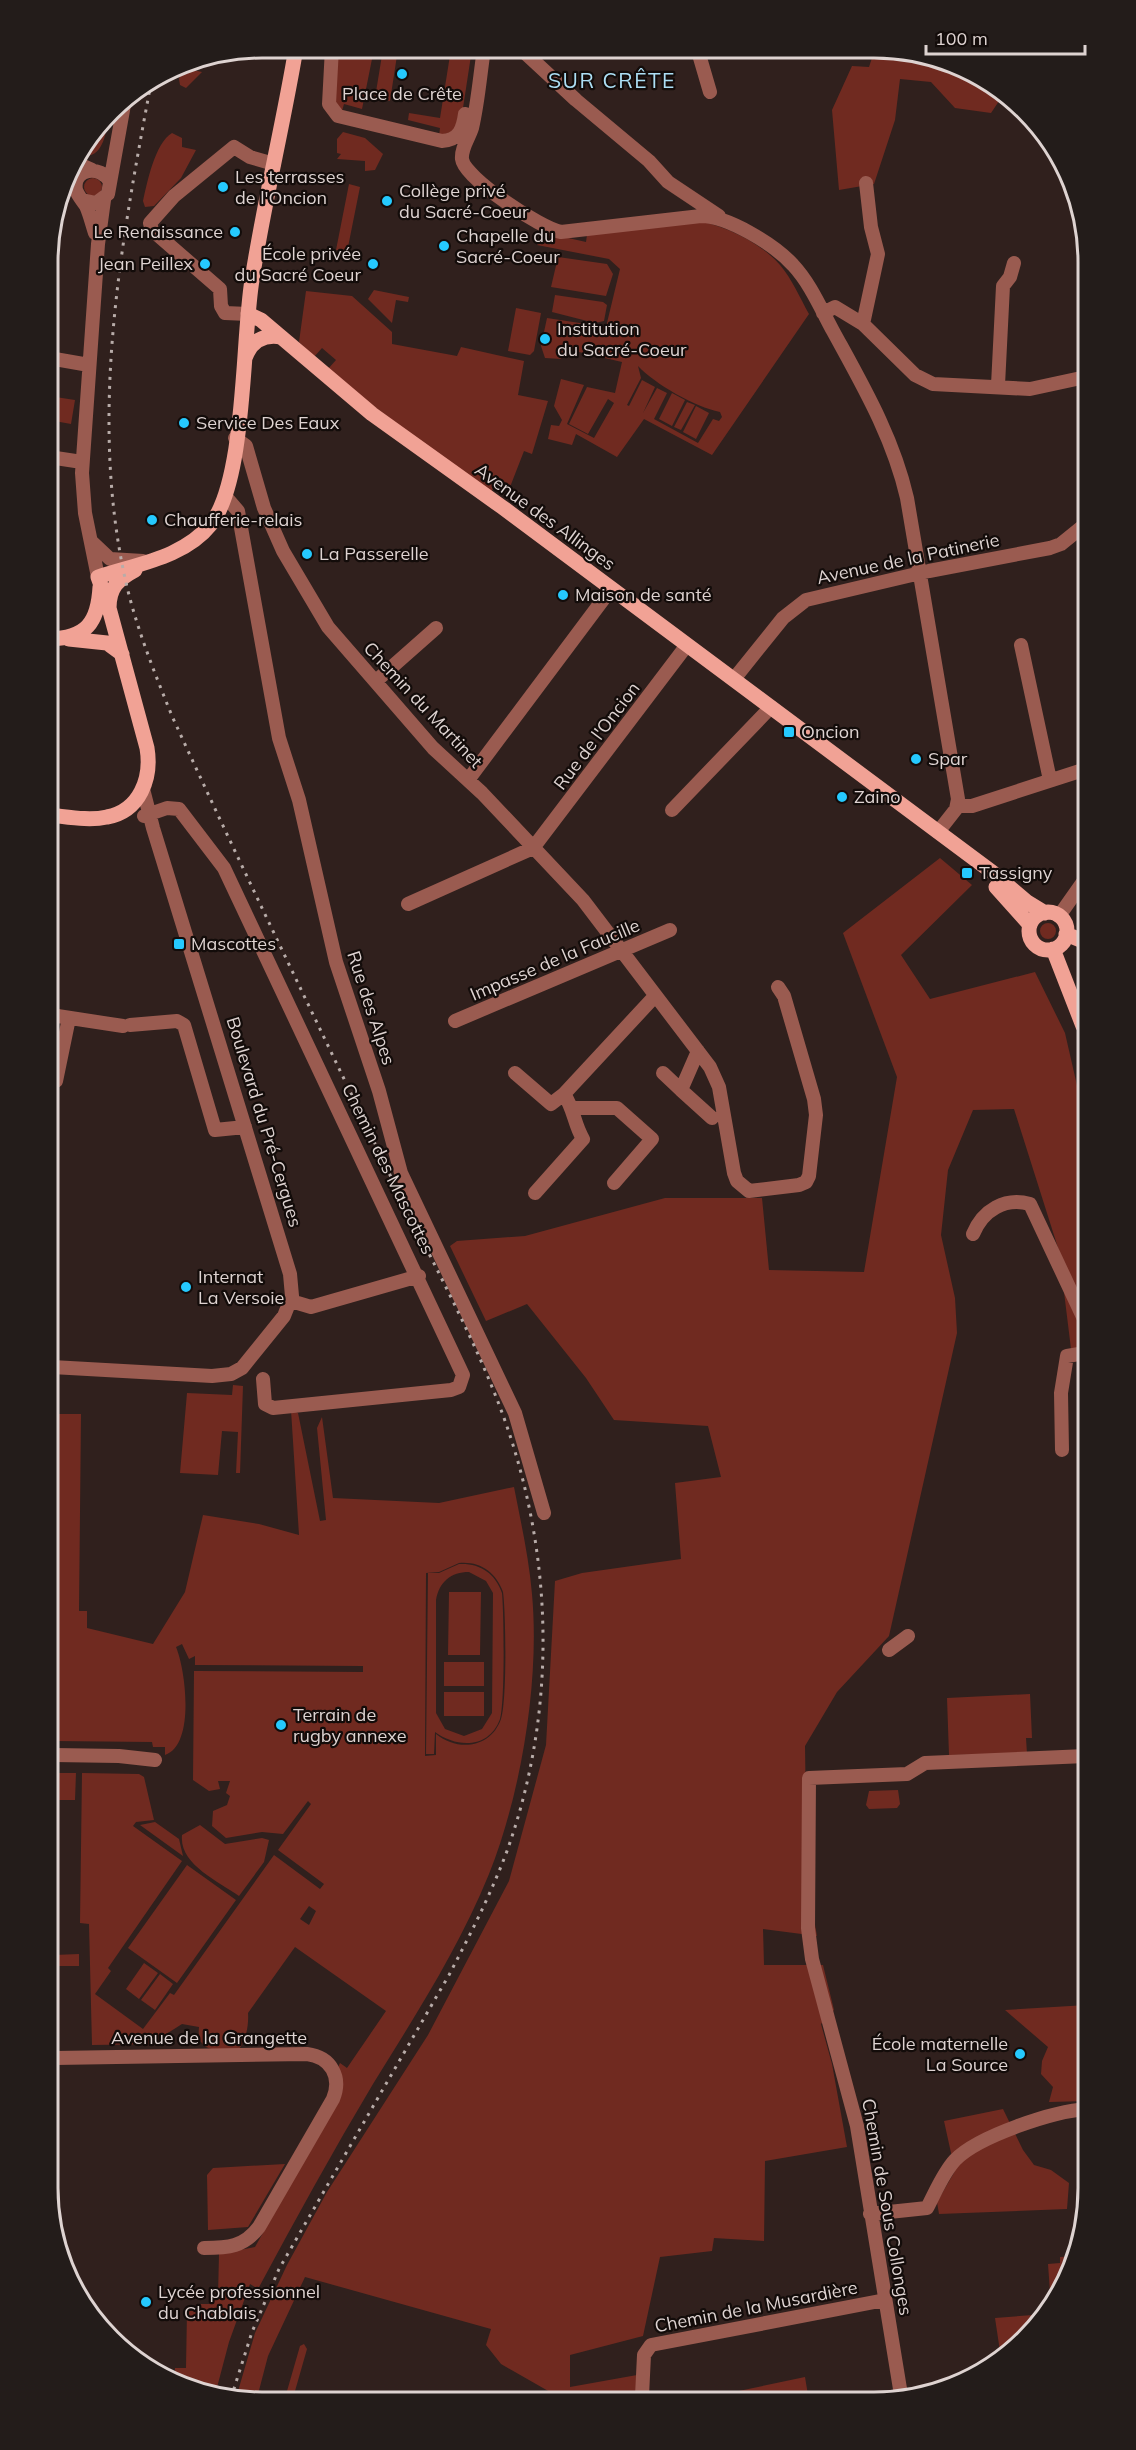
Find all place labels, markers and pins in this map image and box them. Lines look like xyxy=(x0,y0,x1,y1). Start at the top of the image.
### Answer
marker: Place de Crête xyxy=(395,67,409,81)
place label: Place de Crête xyxy=(342,82,462,105)
place label: Les terrasses de l'Oncion xyxy=(235,165,345,209)
place label: Collège privé du Sacré-Coeur xyxy=(399,179,529,223)
marker: Les terrasses de l'Oncion xyxy=(216,180,230,194)
marker: Collège privé du Sacré-Coeur xyxy=(380,194,394,208)
place label: Le Renaissance xyxy=(93,220,223,243)
place label: Chapelle du Sacré-Coeur xyxy=(456,224,560,268)
marker: Le Renaissance xyxy=(228,225,242,239)
marker: Chapelle du Sacré-Coeur xyxy=(437,239,451,253)
place label: École privée du Sacré Coeur xyxy=(235,242,361,286)
place label: Jean Peillex xyxy=(98,252,193,275)
marker: Jean Peillex xyxy=(198,257,212,271)
marker: École privée du Sacré Coeur xyxy=(366,257,380,271)
place label: Institution du Sacré-Coeur xyxy=(557,317,687,361)
marker: Institution du Sacré-Coeur xyxy=(538,332,552,346)
place label: Service Des Eaux xyxy=(196,411,340,434)
marker: Service Des Eaux xyxy=(177,416,191,430)
place label: Chaufferie-relais xyxy=(164,508,303,531)
marker: Chaufferie-relais xyxy=(145,513,159,527)
place label: La Passerelle xyxy=(319,542,429,565)
marker: La Passerelle xyxy=(300,547,314,561)
place label: Maison de santé xyxy=(575,583,712,606)
marker: Maison de santé xyxy=(556,588,570,602)
place label: Oncion xyxy=(801,720,859,743)
marker: Oncion xyxy=(782,725,796,739)
place label: Spar xyxy=(928,747,968,770)
marker: Spar xyxy=(909,752,923,766)
place label: Zaino xyxy=(854,785,900,808)
marker: Zaino xyxy=(835,790,849,804)
place label: Tassigny xyxy=(979,861,1053,884)
marker: Tassigny xyxy=(960,866,974,880)
place label: Mascottes xyxy=(191,932,276,955)
marker: Mascottes xyxy=(172,937,186,951)
place label: Internat La Versoie xyxy=(198,1265,284,1309)
marker: Internat La Versoie xyxy=(179,1280,193,1294)
place label: Terrain de rugby annexe xyxy=(293,1703,407,1747)
marker: Terrain de rugby annexe xyxy=(274,1718,288,1732)
place label: École maternelle La Source xyxy=(872,2032,1008,2076)
marker: École maternelle La Source xyxy=(1013,2047,1027,2061)
place label: Lycée professionnel du Chablais xyxy=(158,2280,320,2324)
marker: Lycée professionnel du Chablais xyxy=(139,2295,153,2309)

